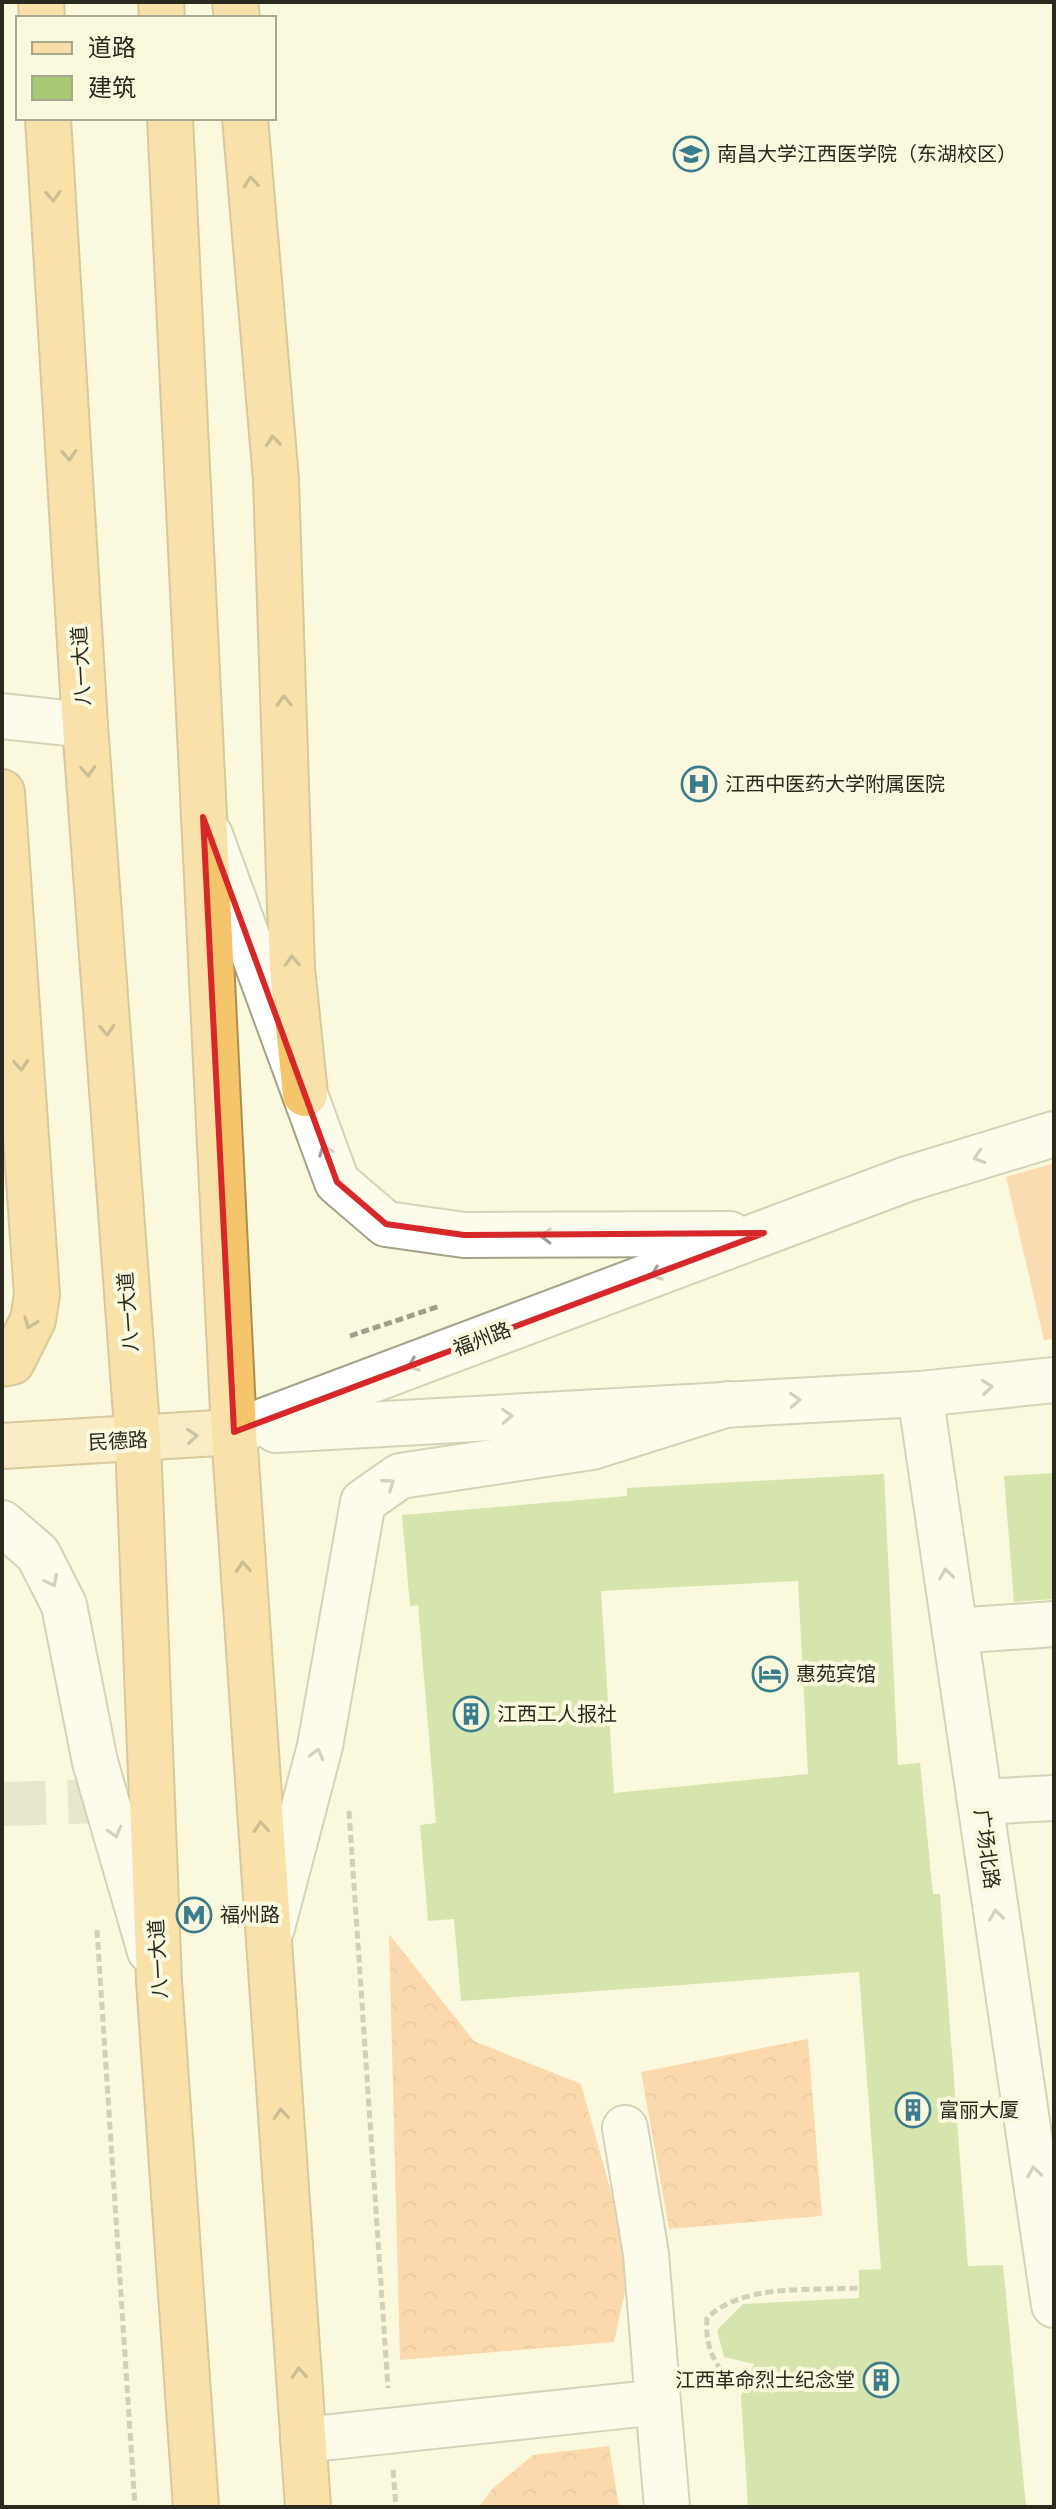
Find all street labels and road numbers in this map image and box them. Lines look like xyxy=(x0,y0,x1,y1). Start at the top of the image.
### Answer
street label: 八一大道 xyxy=(68,625,94,707)
street label: 八一大道 xyxy=(114,1271,142,1353)
street label: 福州路 xyxy=(450,1318,514,1360)
street label: 民德路 xyxy=(87,1428,149,1454)
street label: 广场北路 xyxy=(971,1808,1003,1890)
street label: 八一大道 xyxy=(145,1918,171,2000)

